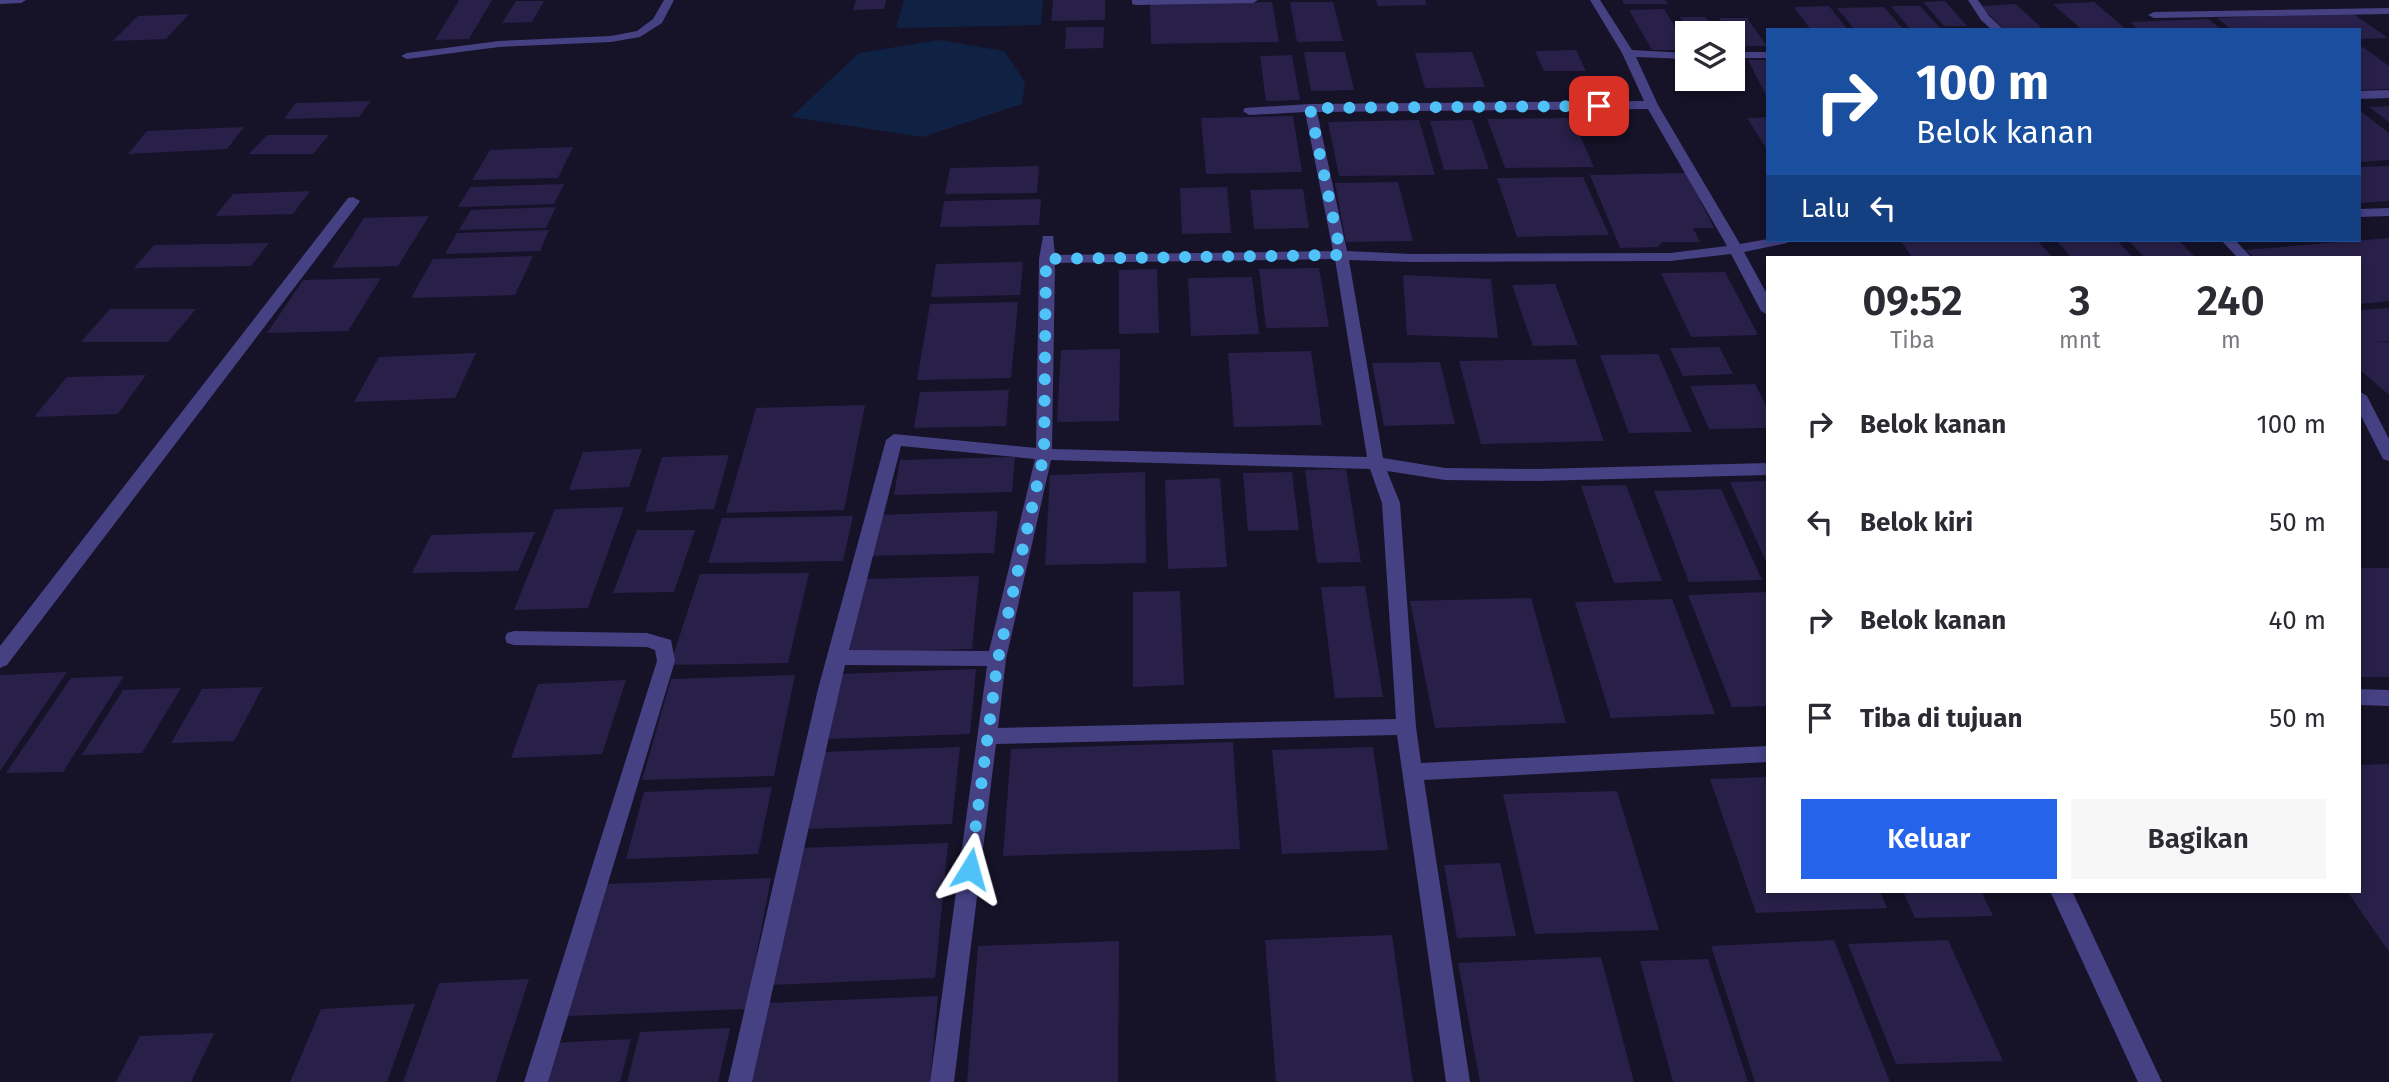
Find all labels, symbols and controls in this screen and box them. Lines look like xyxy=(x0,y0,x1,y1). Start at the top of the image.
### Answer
map controls xyxy=(1675,21,1745,91)
button: layers xyxy=(1675,21,1745,91)
text: 100 m xyxy=(1916,53,2049,112)
icon: right xyxy=(1801,56,1892,147)
pin xyxy=(1569,76,1629,136)
icon: arrive xyxy=(1580,87,1618,125)
text: Belok kanan xyxy=(1916,113,2094,151)
icon: left xyxy=(1864,189,1902,227)
text: Lalu xyxy=(1801,193,1850,224)
text: 09:52 xyxy=(1862,276,1963,326)
text: 3 xyxy=(2069,276,2091,326)
text: 240 xyxy=(2197,276,2265,326)
text: Tiba xyxy=(1890,326,1935,354)
text: mnt xyxy=(2059,326,2101,354)
text: m xyxy=(2221,326,2241,354)
icon: right xyxy=(1801,405,1839,443)
text: Belok kanan xyxy=(1860,409,2006,440)
text: 100 m xyxy=(2257,409,2326,440)
icon: left xyxy=(1801,503,1839,541)
text: Belok kiri xyxy=(1860,507,1973,538)
text: 50 m xyxy=(2269,507,2326,538)
icon: right xyxy=(1801,601,1839,639)
text: Belok kanan xyxy=(1860,605,2006,636)
text: 40 m xyxy=(2268,605,2326,636)
icon: arrive xyxy=(1801,699,1839,737)
text: Tiba di tujuan xyxy=(1860,703,2022,734)
text: 50 m xyxy=(2269,703,2326,734)
button: Keluar xyxy=(1801,799,2057,879)
button: Bagikan xyxy=(2071,799,2326,879)
position arrow xyxy=(933,832,1007,906)

